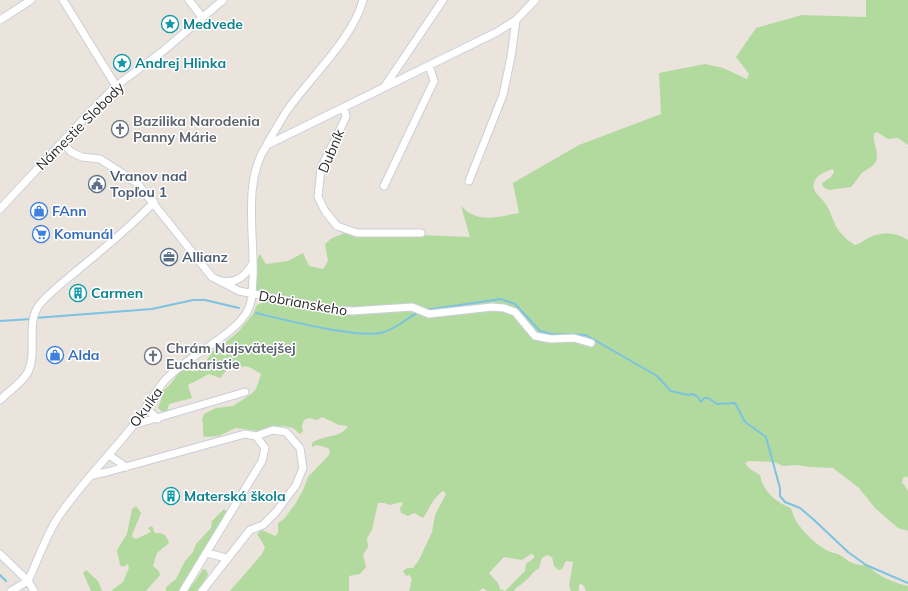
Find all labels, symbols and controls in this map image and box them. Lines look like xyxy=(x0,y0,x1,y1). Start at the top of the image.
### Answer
place icon: Medvede xyxy=(160,14,180,34)
place label: Medvede xyxy=(183,15,243,33)
place icon: Andrej Hlinka xyxy=(112,53,132,73)
place label: Andrej Hlinka xyxy=(135,54,226,72)
street label: Námestie Slobody xyxy=(32,78,128,174)
place label: Bazilika Narodenia Panny Márie xyxy=(133,112,260,146)
church icon: Bazilika Narodenia Panny Márie xyxy=(110,119,130,139)
street label: Dubník xyxy=(314,126,349,176)
place label: Vranov nad Topľou 1 xyxy=(109,167,187,201)
public building icon: Vranov nad Topľou 1 xyxy=(87,174,107,194)
shop icon: FAnn xyxy=(29,201,49,221)
place label: FAnn xyxy=(52,202,87,220)
supermarket icon: Komunál xyxy=(31,224,51,244)
place label: Komunál xyxy=(54,225,113,243)
office icon: Allianz xyxy=(159,247,179,267)
place label: Allianz xyxy=(182,248,228,266)
building icon: Carmen xyxy=(68,283,88,303)
place label: Carmen xyxy=(91,284,143,302)
street label: Dobrianskeho xyxy=(257,286,349,320)
place label: Chrám Najsvätejšej Eucharistie xyxy=(166,339,296,373)
shop icon: Alda xyxy=(45,345,65,365)
place label: Alda xyxy=(68,346,100,364)
church icon: Chrám Najsvätejšej Eucharistie xyxy=(143,346,163,366)
street label: Okulka xyxy=(126,384,166,430)
building icon: Materská škola xyxy=(161,486,181,506)
place label: Materská škola xyxy=(184,487,286,505)

